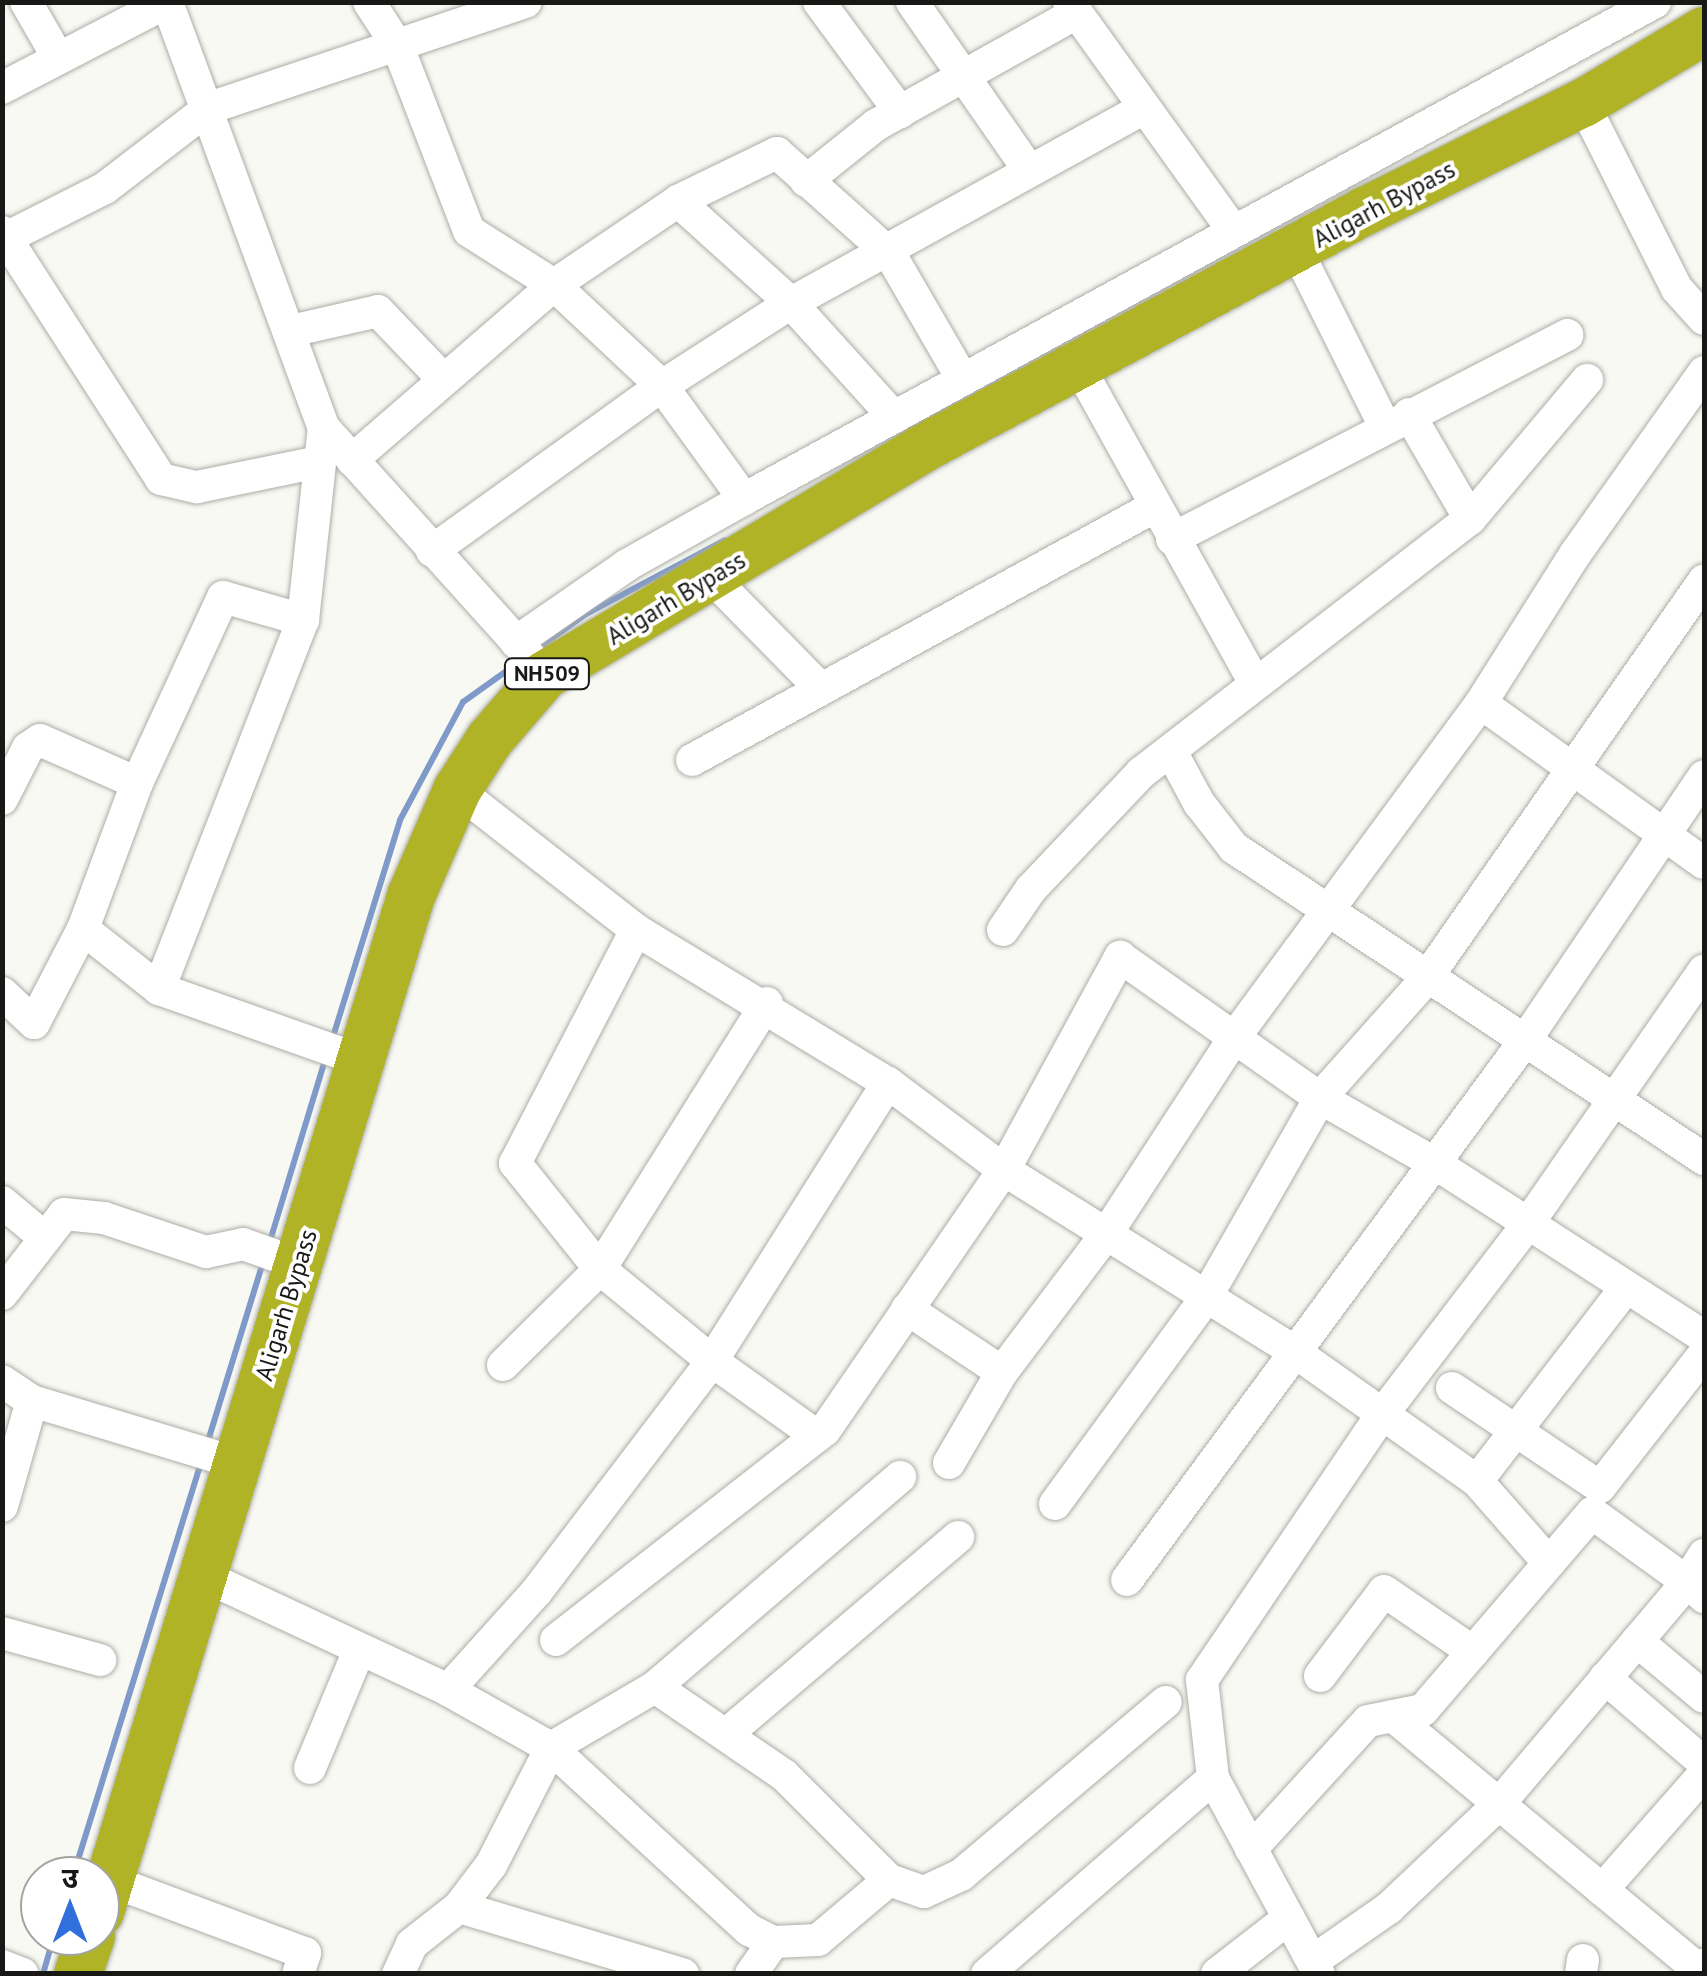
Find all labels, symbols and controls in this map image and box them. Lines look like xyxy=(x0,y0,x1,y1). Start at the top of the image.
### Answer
street label: Aligarh Bypass xyxy=(1308,154,1460,254)
street label: Aligarh Bypass xyxy=(601,545,751,651)
road number: NH509 xyxy=(502,657,592,691)
street label: Aligarh Bypass xyxy=(249,1226,323,1384)
north arrow xyxy=(20,1856,120,1956)
text: उ xyxy=(62,1859,78,1896)

